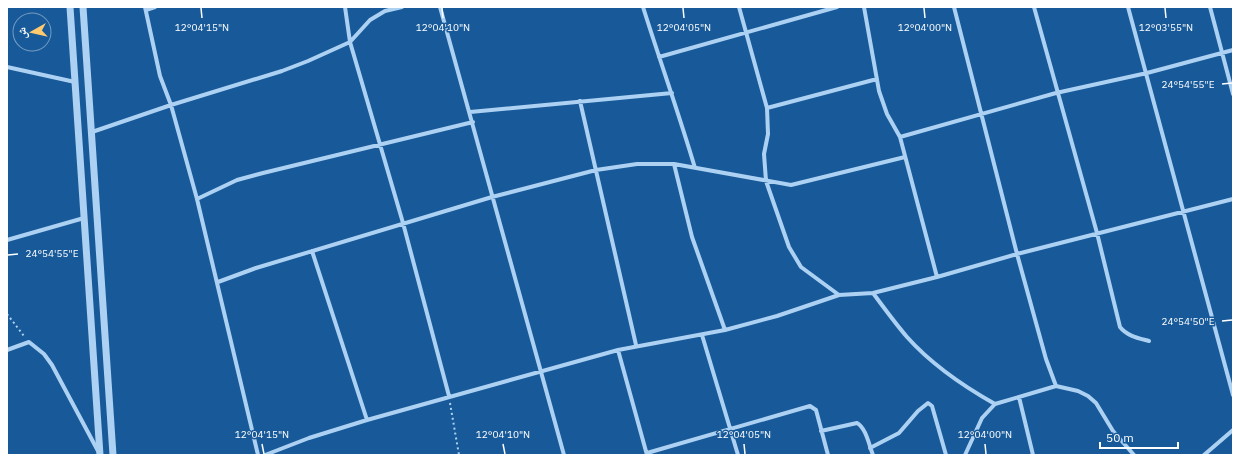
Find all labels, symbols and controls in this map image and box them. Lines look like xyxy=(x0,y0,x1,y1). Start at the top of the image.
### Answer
north arrow xyxy=(12,12,52,52)
text: 12°04'15"N xyxy=(175,21,229,34)
text: 12°04'10"N xyxy=(416,21,470,34)
text: 12°04'05"N xyxy=(657,21,711,34)
text: 12°04'00"N xyxy=(898,21,952,34)
text: 12°03'55"N xyxy=(1139,21,1193,34)
text: ش xyxy=(14,26,31,40)
text: 24°54'55"E xyxy=(1161,78,1215,91)
text: 24°54'55"E xyxy=(25,247,79,260)
text: 24°54'50"E xyxy=(1161,315,1215,328)
scale bar xyxy=(1100,424,1178,450)
text: 12°04'15"N xyxy=(235,428,289,441)
text: 12°04'10"N xyxy=(476,428,530,441)
text: 12°04'05"N xyxy=(717,428,771,441)
text: 12°04'00"N xyxy=(958,428,1012,441)
text: 50 m xyxy=(1106,430,1134,445)

